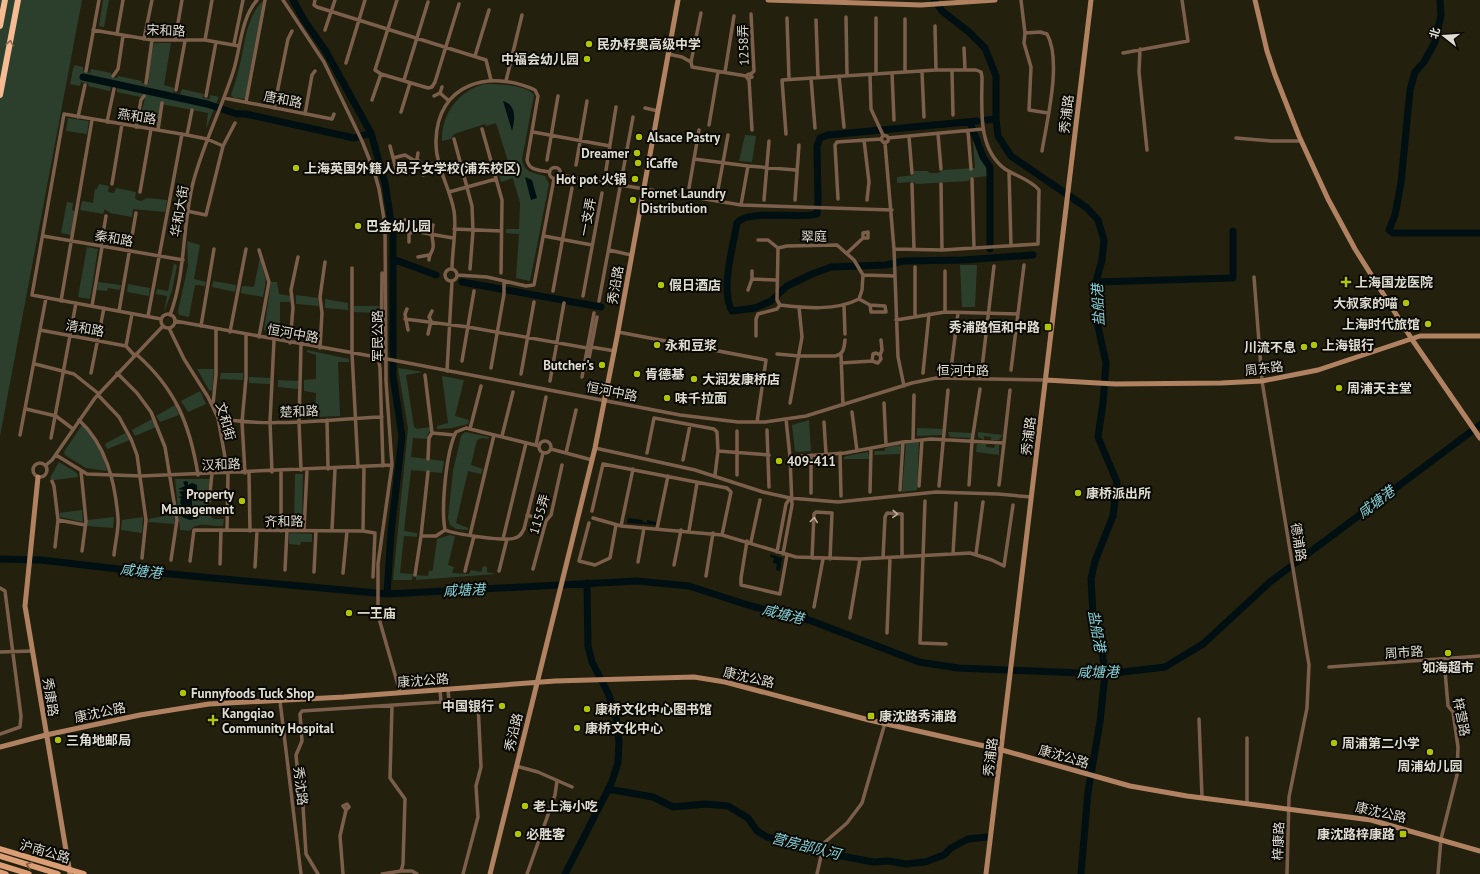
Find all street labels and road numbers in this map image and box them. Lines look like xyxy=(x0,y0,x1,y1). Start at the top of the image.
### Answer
street label: 宋和路 xyxy=(146,21,186,40)
street label: 1258弄 xyxy=(734,24,753,66)
street label: 唐和路 xyxy=(262,87,304,112)
street label: 秀浦路 xyxy=(1056,94,1077,134)
street label: 燕和路 xyxy=(116,105,158,128)
street label: 华和大街 xyxy=(167,184,192,238)
street label: 一支弄 xyxy=(575,196,600,238)
street label: 秦和路 xyxy=(93,227,135,250)
street label: 翠庭 xyxy=(801,228,827,245)
street label: 秀沿路 xyxy=(604,264,627,306)
street label: 军民公路 xyxy=(369,310,386,362)
street label: 清和路 xyxy=(64,317,106,340)
street label: 恒河中路 xyxy=(266,321,320,346)
street label: 周东路 xyxy=(1244,358,1284,379)
street label: 恒河中路 xyxy=(937,362,989,379)
street label: 恒河中路 xyxy=(585,378,639,405)
street label: 文和街 xyxy=(212,400,239,442)
street label: 楚和路 xyxy=(279,402,319,421)
street label: 秀浦路 xyxy=(1018,416,1039,456)
street label: 汉和路 xyxy=(201,455,241,474)
street label: 1155弄 xyxy=(525,492,554,536)
street label: 齐和路 xyxy=(264,513,304,530)
street label: 德浦路 xyxy=(1287,521,1310,563)
street label: 周市路 xyxy=(1384,643,1424,662)
street label: 康沈公路 xyxy=(722,663,776,692)
street label: 康沈公路 xyxy=(396,670,450,691)
street label: 秀康路 xyxy=(39,676,62,718)
street label: 梓营路 xyxy=(1449,696,1474,738)
street label: 康沈公路 xyxy=(73,699,127,726)
street label: 秀沿路 xyxy=(501,711,526,753)
street label: 秀浦路 xyxy=(980,737,1001,777)
street label: 康沈公路 xyxy=(1037,741,1091,772)
street label: 秀沈路 xyxy=(290,766,311,806)
street label: 康沈公路 xyxy=(1354,798,1408,827)
street label: 梓康路 xyxy=(1269,821,1288,861)
street label: 沪南公路 xyxy=(18,836,72,867)

